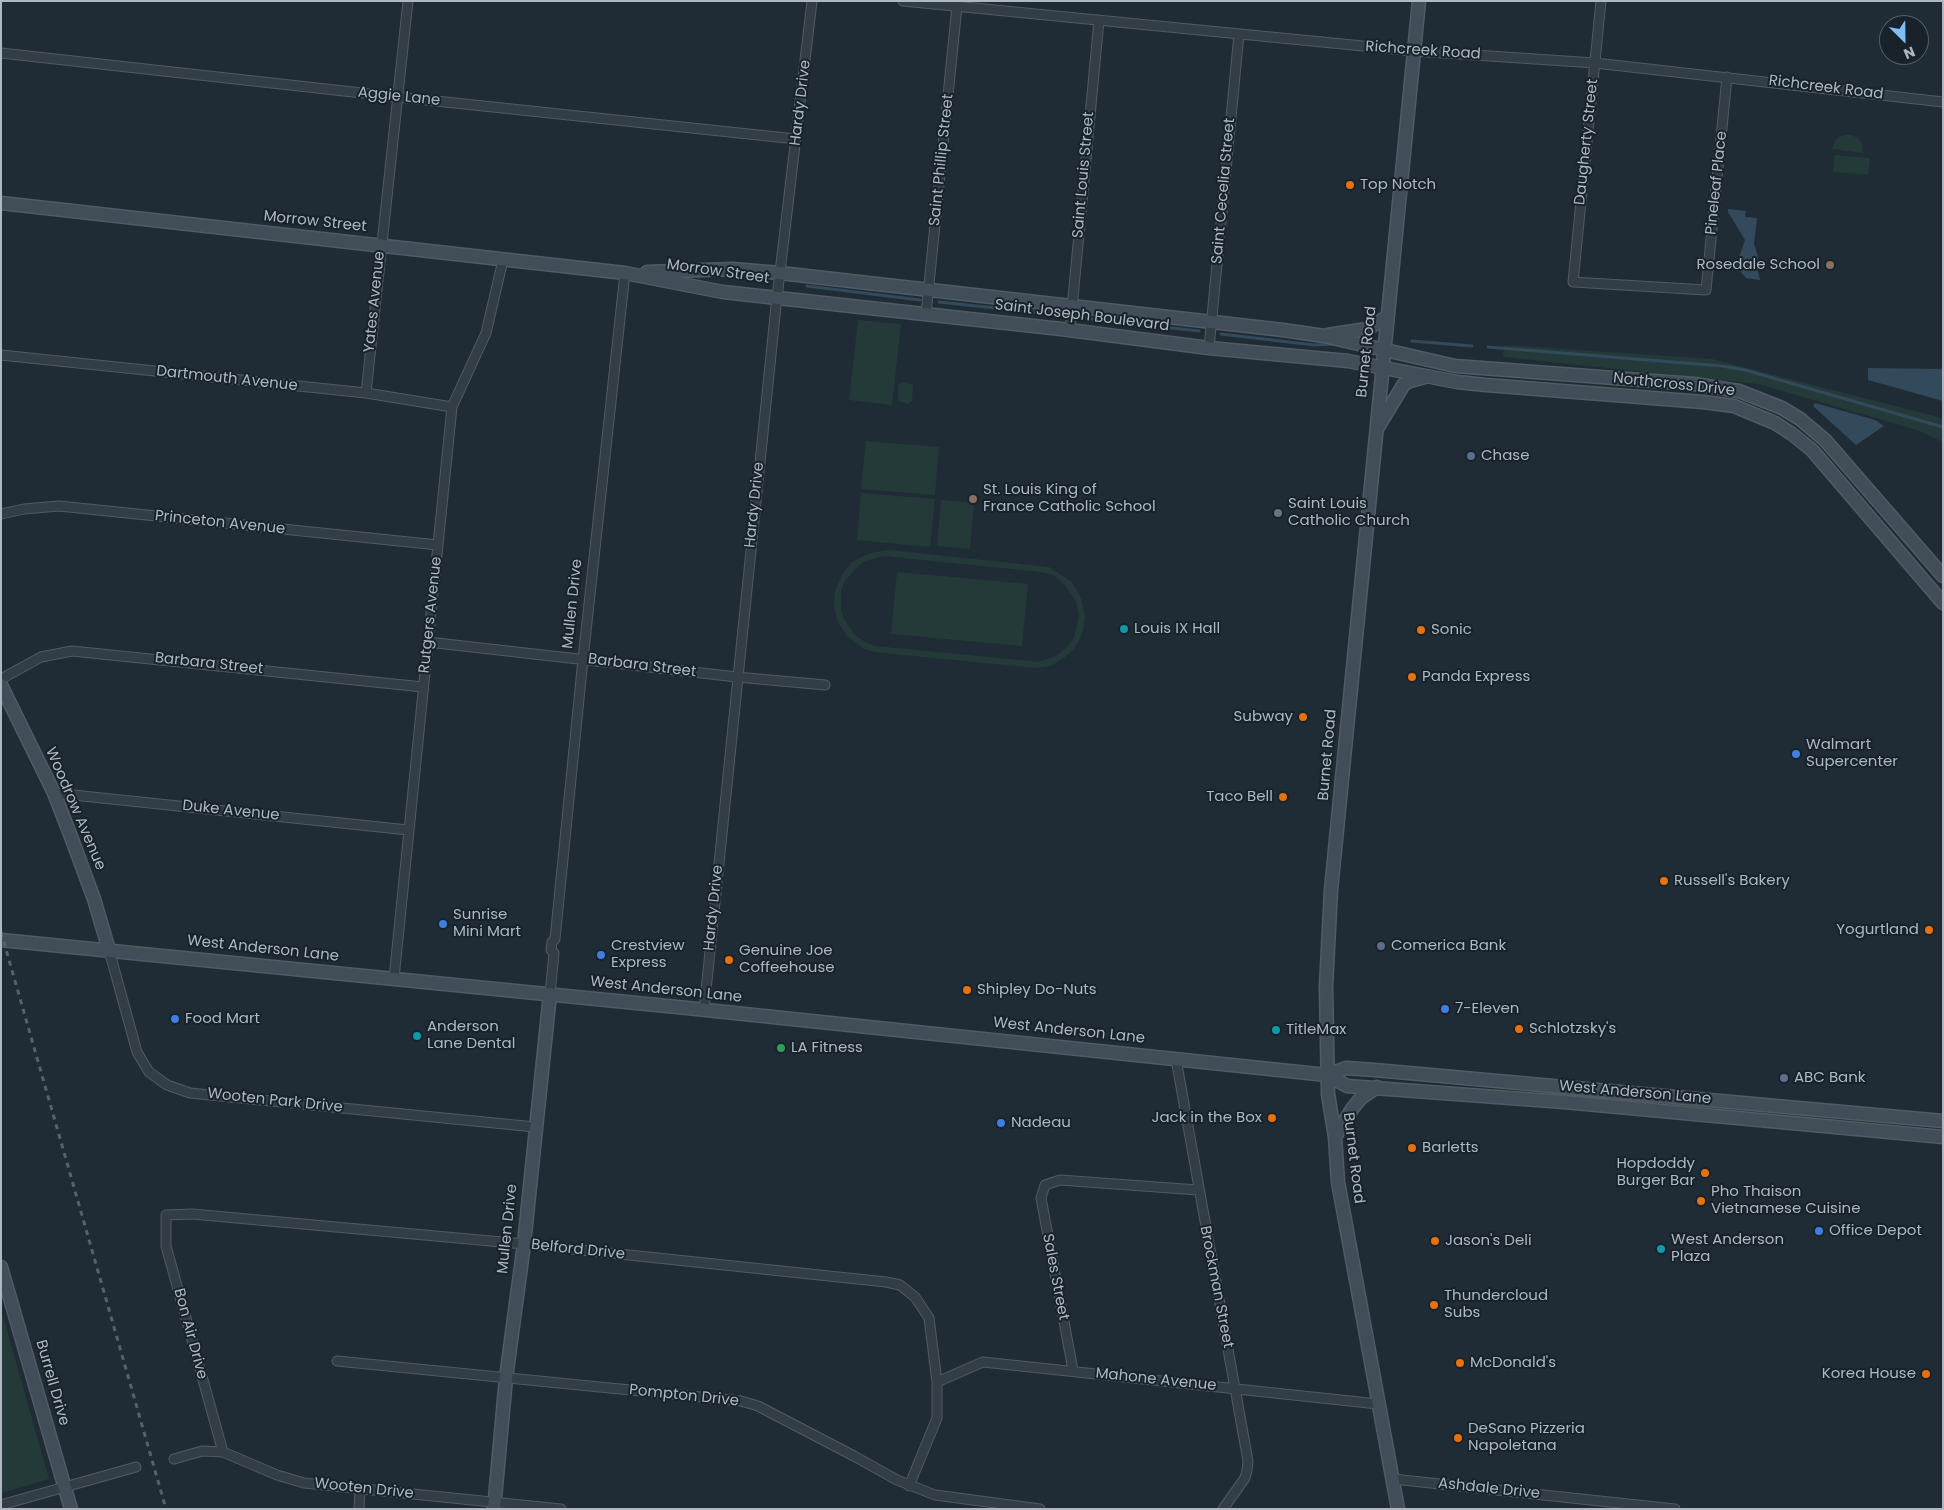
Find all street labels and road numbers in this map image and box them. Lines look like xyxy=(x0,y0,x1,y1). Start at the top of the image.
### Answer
street label: Richcreek Road xyxy=(1365,38,1481,64)
street label: Hardy Drive xyxy=(787,59,815,147)
street label: Richcreek Road xyxy=(1768,72,1884,104)
street label: Daugherty Street xyxy=(1571,78,1603,206)
street label: Aggie Lane xyxy=(357,84,441,110)
street label: Saint Phillip Street xyxy=(926,93,958,227)
street label: Saint Louis Street xyxy=(1070,111,1098,239)
street label: Saint Cecelia Street xyxy=(1209,117,1239,265)
street label: Pineleaf Place xyxy=(1703,130,1731,236)
street label: Morrow Street xyxy=(263,208,367,236)
street label: Yates Avenue xyxy=(361,250,389,354)
street label: Morrow Street xyxy=(665,256,771,288)
street label: Saint Joseph Boulevard xyxy=(994,296,1170,336)
street label: Burnet Road xyxy=(1353,305,1381,399)
street label: Dartmouth Avenue xyxy=(156,363,298,395)
street label: Northcross Drive xyxy=(1612,370,1736,400)
street label: Hardy Drive xyxy=(742,461,768,549)
street label: Princeton Avenue xyxy=(154,507,286,539)
street label: Rutgers Avenue xyxy=(416,556,446,674)
street label: Mullen Drive xyxy=(559,558,587,650)
street label: Barbara Street xyxy=(154,649,264,679)
street label: Barbara Street xyxy=(587,650,697,682)
street label: Burnet Road xyxy=(1315,709,1341,801)
street label: Woodrow Avenue xyxy=(41,745,109,873)
street label: Duke Avenue xyxy=(182,797,280,825)
street label: Hardy Drive xyxy=(701,864,727,952)
street label: West Anderson Lane xyxy=(186,932,340,966)
street label: West Anderson Lane xyxy=(589,973,743,1007)
street label: West Anderson Lane xyxy=(992,1014,1146,1048)
street label: West Anderson Lane xyxy=(1558,1077,1712,1109)
street label: Wooten Park Drive xyxy=(206,1085,344,1117)
street label: Burnet Road xyxy=(1338,1111,1368,1205)
street label: Mullen Drive xyxy=(494,1183,522,1275)
street label: Brockman Street xyxy=(1195,1224,1237,1350)
street label: Sales Street xyxy=(1038,1232,1072,1322)
street label: Belford Drive xyxy=(530,1236,626,1264)
street label: Bon Air Drive xyxy=(169,1287,211,1381)
street label: Burrell Drive xyxy=(31,1338,73,1428)
street label: Mahone Avenue xyxy=(1095,1365,1217,1395)
street label: Pompton Drive xyxy=(628,1381,740,1411)
street label: Wooten Drive xyxy=(313,1475,415,1503)
street label: Ashdale Drive xyxy=(1437,1475,1541,1503)

